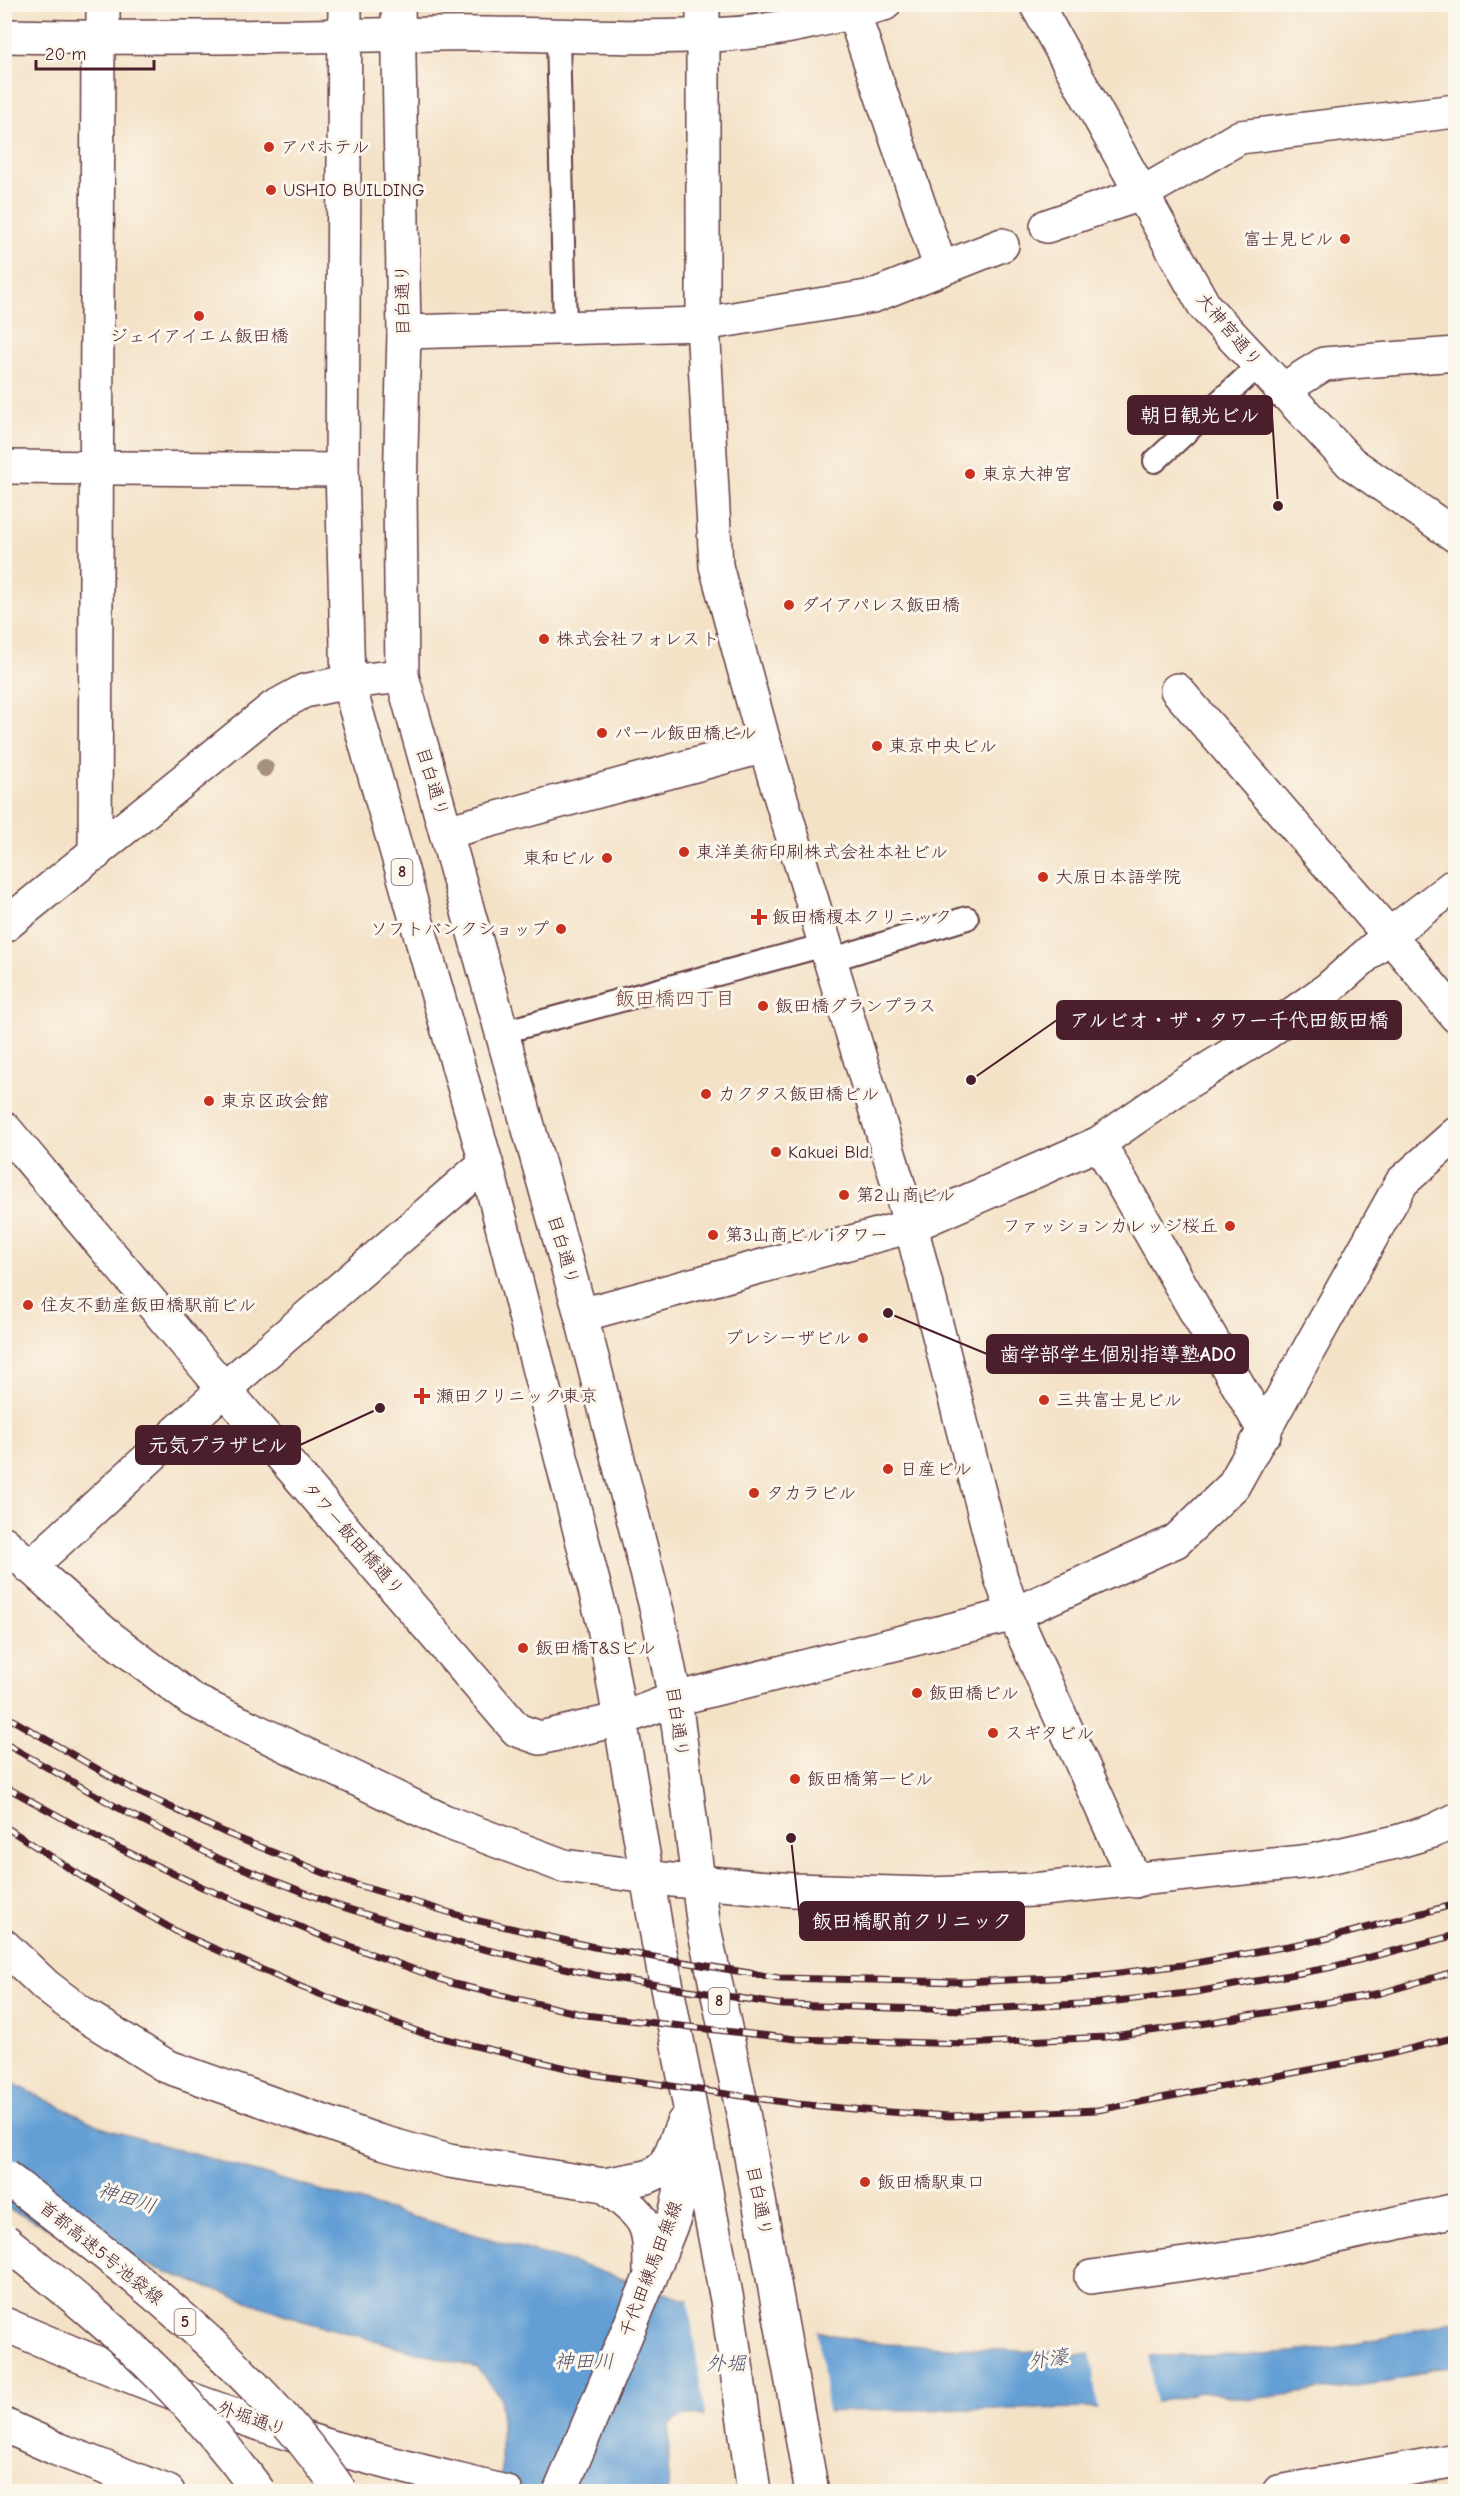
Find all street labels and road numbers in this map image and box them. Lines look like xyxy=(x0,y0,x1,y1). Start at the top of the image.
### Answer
street label: 目白通り xyxy=(392,264,414,336)
street label: 大神宮通り xyxy=(1192,289,1266,371)
street label: 目白通り xyxy=(411,745,453,819)
road number: 8 xyxy=(392,859,412,885)
street label: 目白通り xyxy=(543,1213,583,1287)
street label: タワー飯田橋通り xyxy=(298,1478,408,1600)
street label: 目白通り xyxy=(662,1685,692,1759)
road number: 8 xyxy=(708,1988,730,2014)
street label: 目白通り xyxy=(742,2164,776,2238)
street label: 首都高速5号池袋線 xyxy=(35,2196,167,2310)
street label: 千代田練馬田無線 xyxy=(615,2198,687,2340)
road number: 5 xyxy=(174,2309,195,2335)
street label: 外堀通り xyxy=(215,2397,289,2441)

